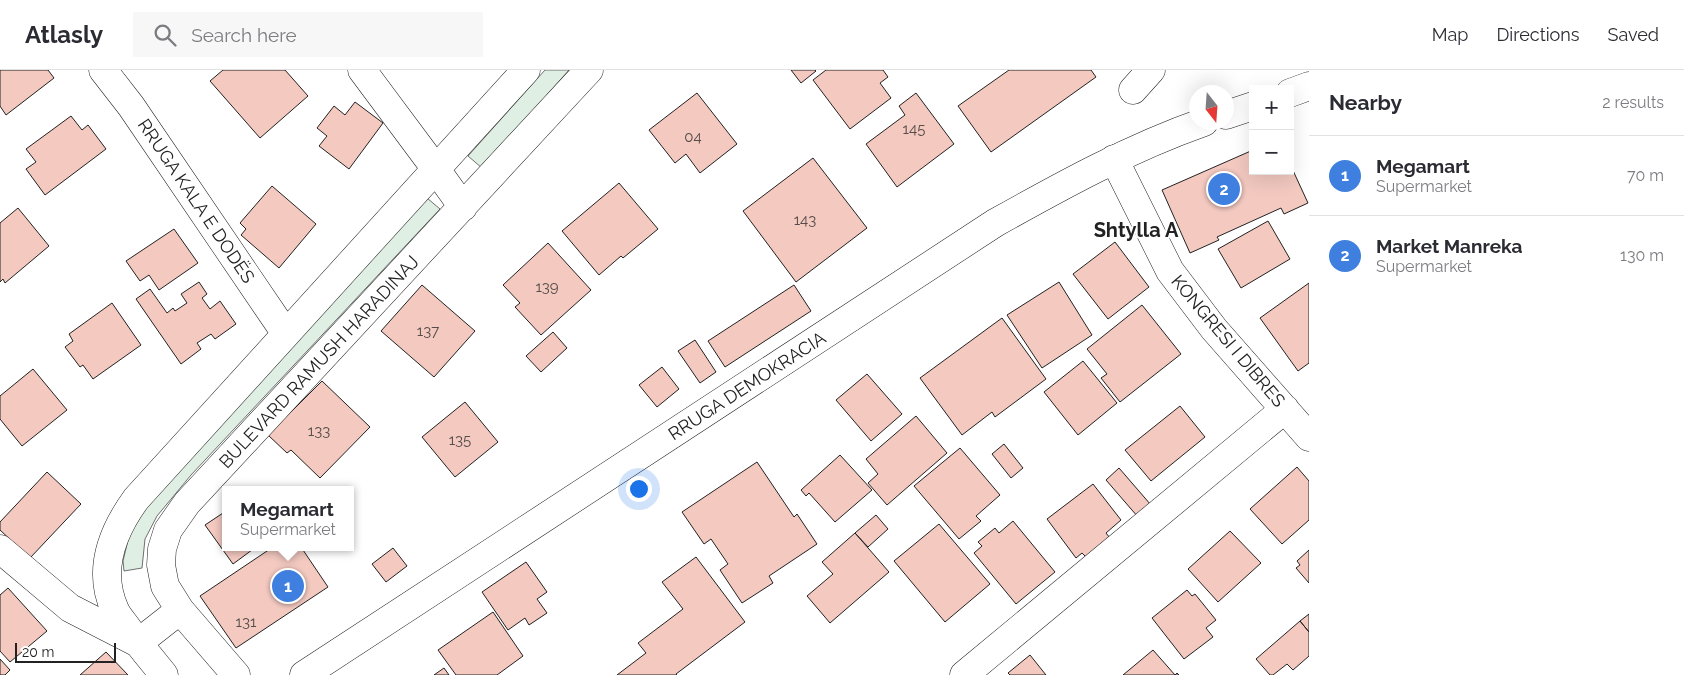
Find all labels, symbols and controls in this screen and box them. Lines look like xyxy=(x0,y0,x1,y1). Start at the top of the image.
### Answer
search box xyxy=(133,12,483,57)
text: Atlasly xyxy=(25,20,103,49)
icon: search xyxy=(151,21,179,49)
text: Search here xyxy=(191,24,297,46)
text: Map xyxy=(1432,24,1468,45)
text: Directions xyxy=(1496,24,1580,45)
text: Saved xyxy=(1608,24,1659,45)
north arrow xyxy=(1189,85,1234,130)
map controls xyxy=(1249,85,1294,175)
button: + xyxy=(1249,85,1294,130)
text: Nearby xyxy=(1329,90,1402,115)
text: 2 results xyxy=(1602,93,1664,112)
street label: RRUGA KALA E DODËS xyxy=(134,115,259,287)
house number: 145 xyxy=(903,120,925,138)
house number: 04 xyxy=(684,128,702,146)
button: − xyxy=(1249,130,1294,175)
text: Megamart xyxy=(1376,155,1470,177)
text: 1 xyxy=(1341,166,1349,185)
text: 70 m xyxy=(1627,166,1664,185)
pin: 2 xyxy=(1208,170,1240,208)
text: Supermarket xyxy=(1376,177,1472,196)
house number: 143 xyxy=(794,211,816,229)
district label: Shtylla A xyxy=(1094,218,1179,242)
text: Market Manreka xyxy=(1376,235,1523,257)
text: 2 xyxy=(1340,246,1350,265)
text: 130 m xyxy=(1620,246,1664,265)
street label: BULEVARD RAMUSH HARADINAJ xyxy=(214,251,423,472)
text: Supermarket xyxy=(1376,257,1472,276)
street label: KONGRESI I DIBRES xyxy=(1167,270,1290,411)
house number: 139 xyxy=(535,278,559,296)
house number: 137 xyxy=(417,322,439,340)
street label: RRUGA DEMOKRACIA xyxy=(664,327,829,444)
house number: 133 xyxy=(308,422,330,440)
house number: 135 xyxy=(449,431,471,449)
your location xyxy=(626,476,652,502)
popup xyxy=(222,486,354,551)
text: Megamart xyxy=(240,498,334,520)
text: Supermarket xyxy=(240,520,336,539)
pin: 1 xyxy=(272,567,304,605)
house number: 131 xyxy=(236,613,257,631)
scale bar xyxy=(15,640,116,663)
text: 20 m xyxy=(22,644,54,660)

